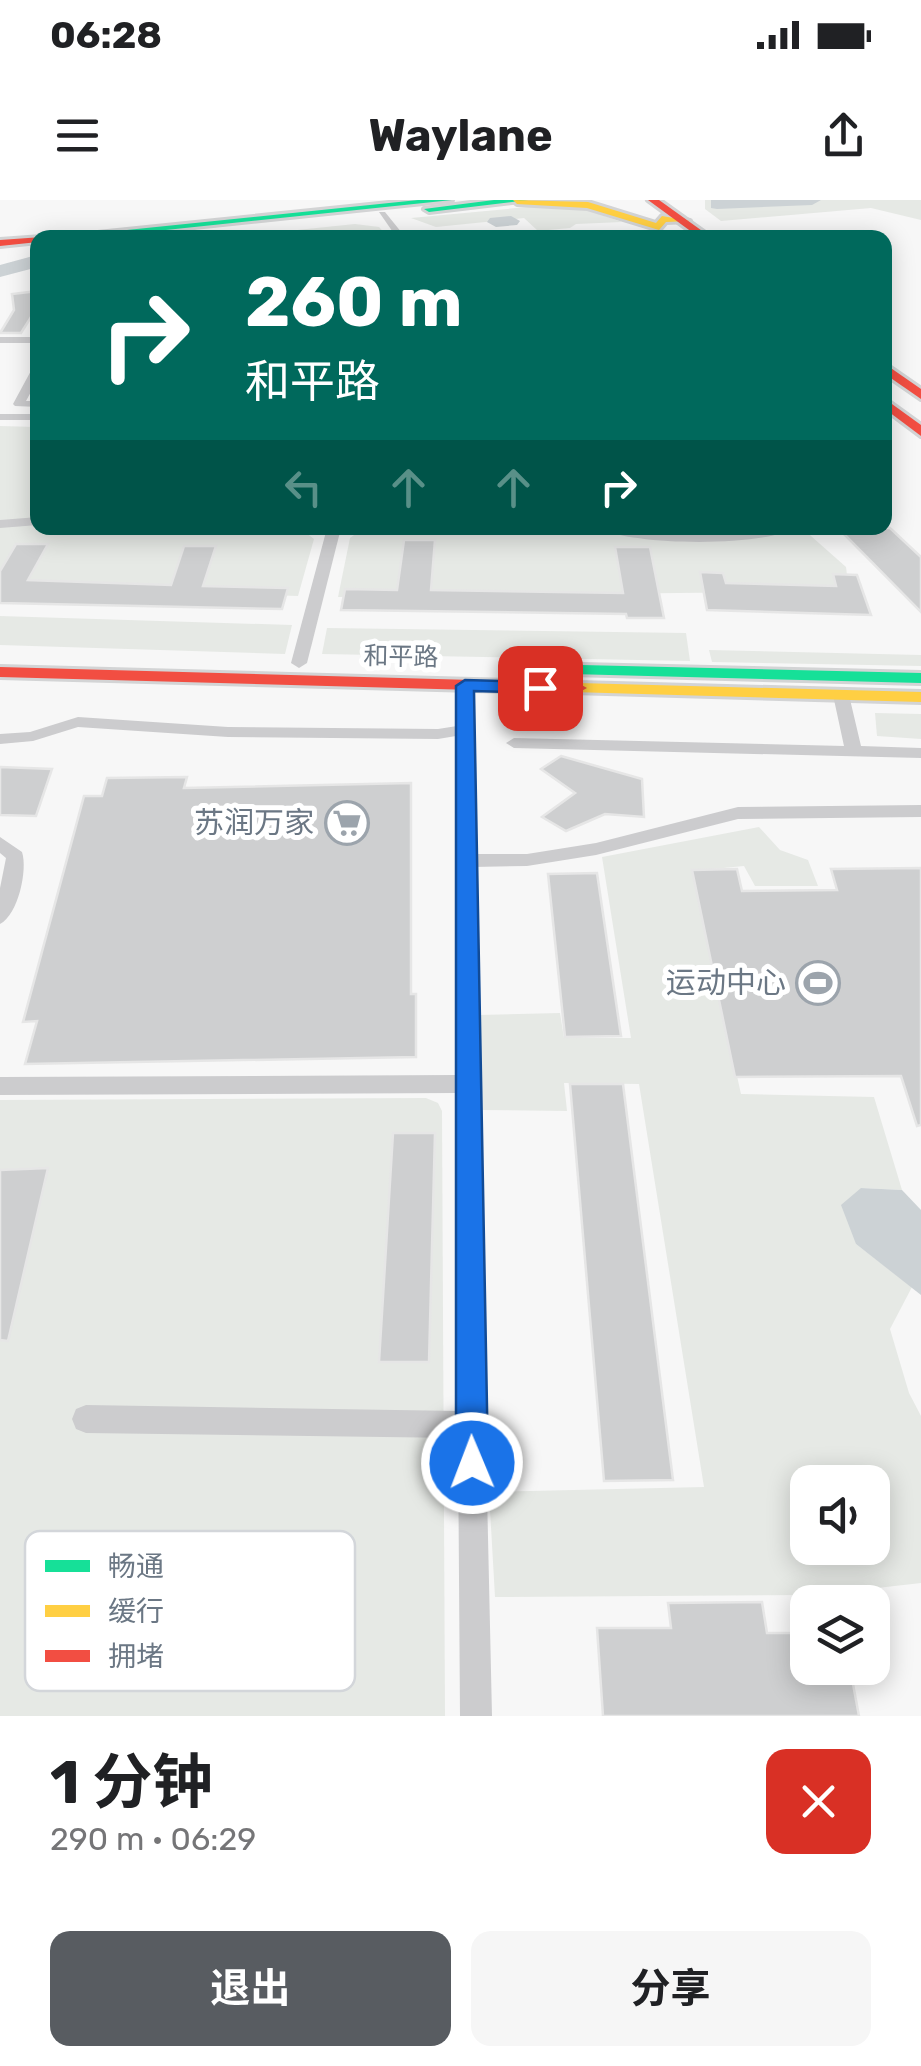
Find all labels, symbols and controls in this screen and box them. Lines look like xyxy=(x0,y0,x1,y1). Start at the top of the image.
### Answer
text: 06:28 xyxy=(50,12,162,58)
icon: menu xyxy=(50,108,105,163)
icon: share xyxy=(816,108,871,163)
text: Waylane xyxy=(368,109,553,162)
text: 260 m xyxy=(245,261,463,344)
icon: right xyxy=(80,270,210,400)
text: 和平路 xyxy=(245,355,380,408)
icon: left xyxy=(276,460,331,515)
icon: ahead xyxy=(381,460,436,515)
icon: ahead xyxy=(486,460,541,515)
icon: right xyxy=(591,460,646,515)
street label: 和平路 xyxy=(363,641,439,672)
pin xyxy=(498,646,583,731)
icon: arrive xyxy=(513,661,568,716)
supermarket icon: 苏润万家 xyxy=(324,800,370,846)
place label: 苏润万家 xyxy=(194,805,314,841)
sports icon: 运动中心 xyxy=(795,960,841,1006)
place label: 运动中心 xyxy=(666,965,786,1001)
position arrow xyxy=(420,1411,524,1515)
map controls xyxy=(790,1465,890,1685)
button: sound xyxy=(790,1465,890,1565)
legend xyxy=(25,1531,355,1691)
text: 畅通 xyxy=(108,1550,164,1583)
button: layers xyxy=(790,1585,890,1685)
text: 缓行 xyxy=(108,1595,164,1628)
text: 拥堵 xyxy=(108,1640,164,1673)
text: 1 分钟 xyxy=(50,1747,213,1818)
button: close xyxy=(766,1749,871,1854)
text: 290 m · 06:29 xyxy=(50,1820,256,1858)
button: 退出 xyxy=(50,1931,451,2046)
button: 分享 xyxy=(471,1931,871,2046)

